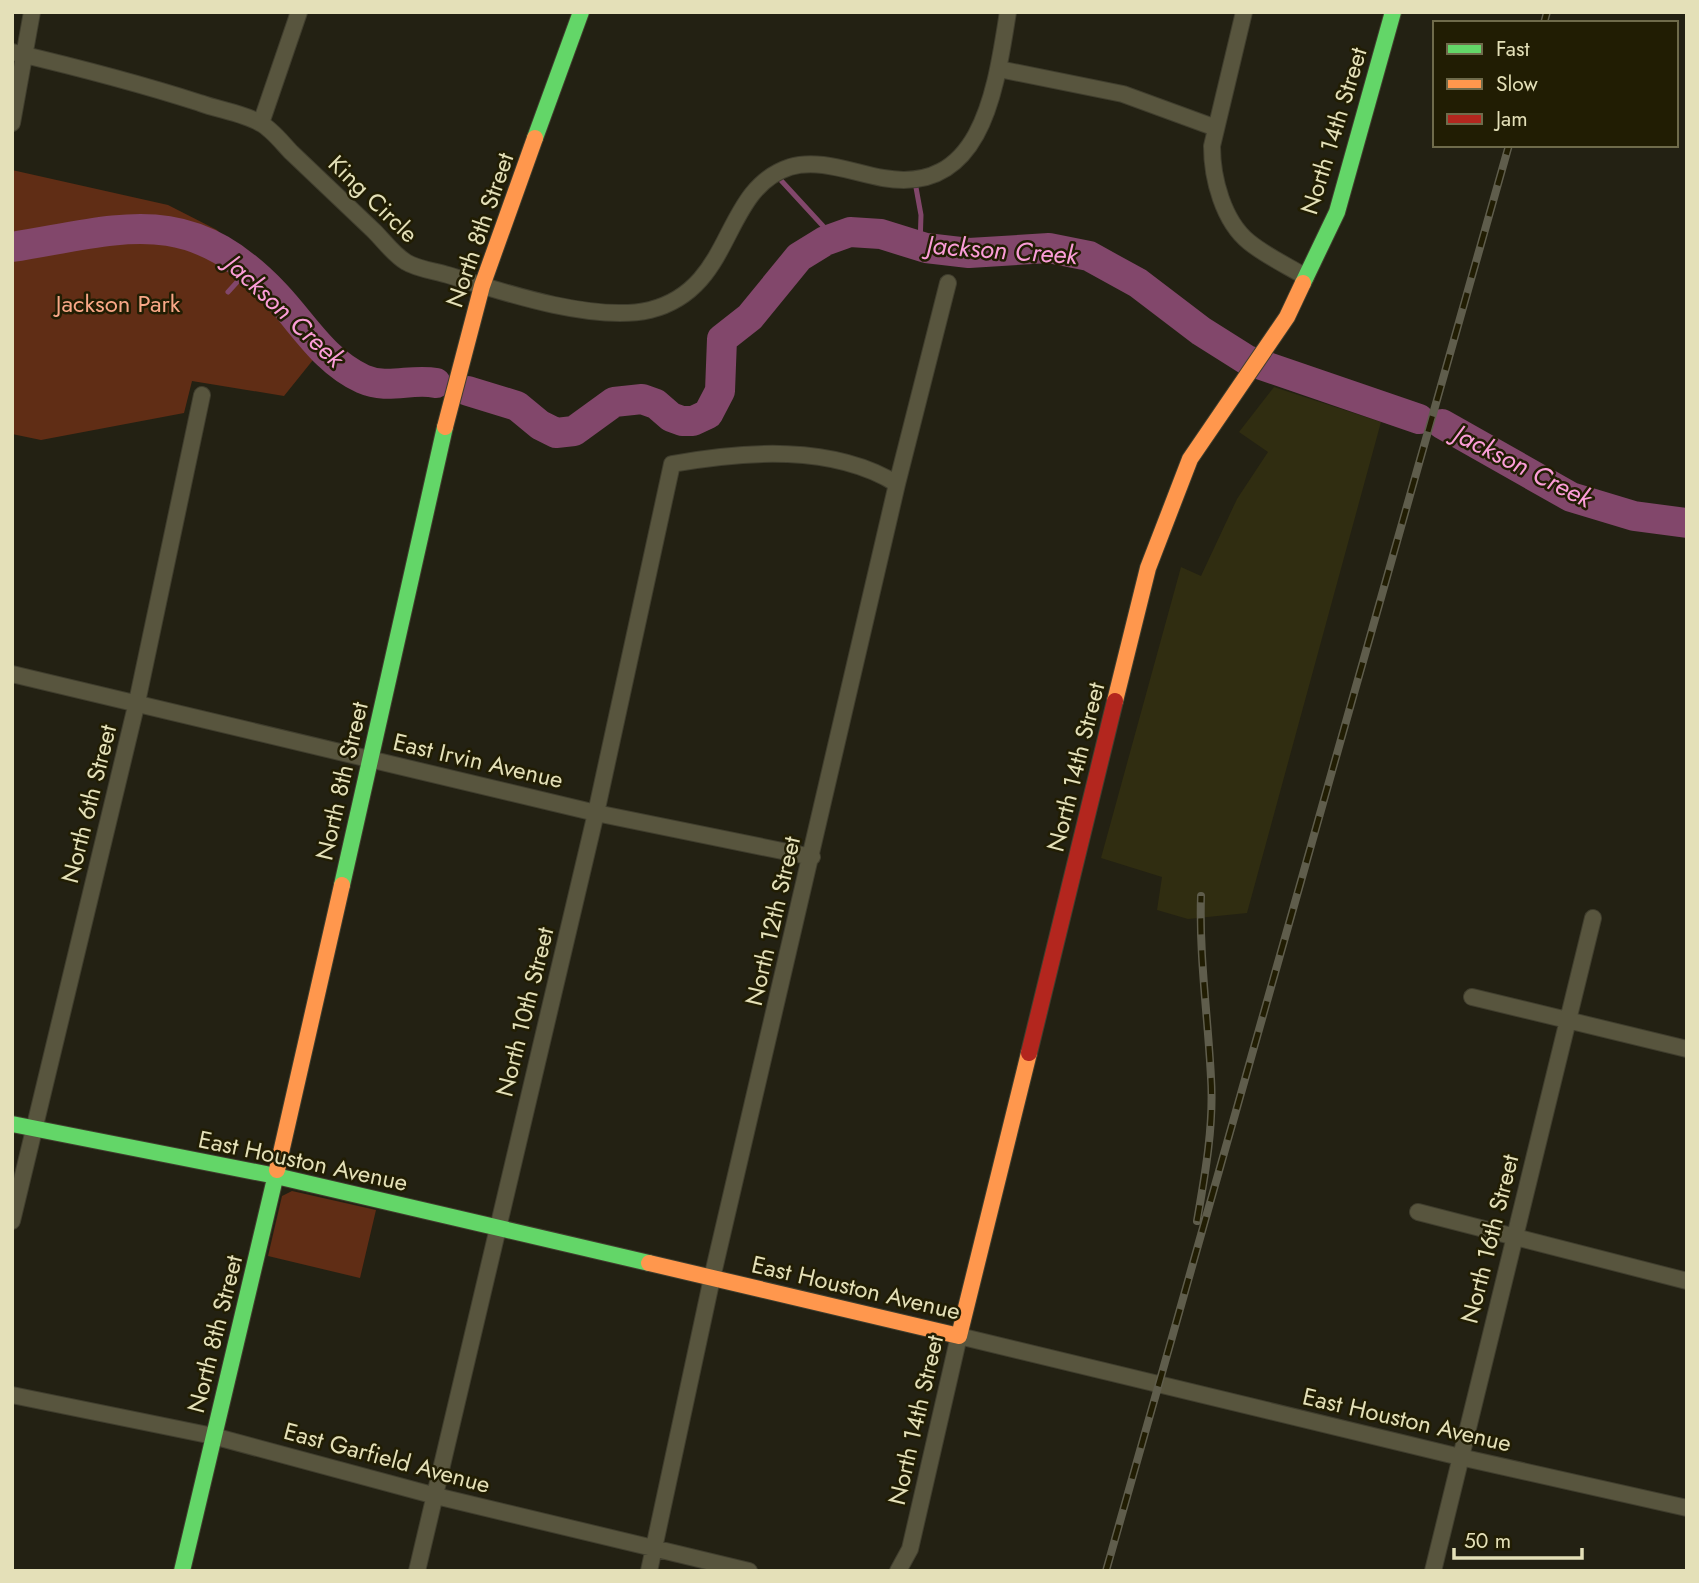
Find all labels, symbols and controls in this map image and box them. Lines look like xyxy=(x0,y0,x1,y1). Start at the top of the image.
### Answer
legend xyxy=(1433,21,1678,147)
text: Fast xyxy=(1496,34,1529,64)
street label: North 14th Street xyxy=(1291,43,1376,219)
text: Slow xyxy=(1496,69,1538,99)
text: Jam xyxy=(1493,104,1528,134)
street label: King Circle xyxy=(320,147,426,251)
street label: North 8th Street xyxy=(437,148,522,312)
water label: Jackson Creek xyxy=(920,225,1081,274)
water label: Jackson Creek xyxy=(213,242,355,378)
park label: Jackson Park xyxy=(53,286,181,321)
water label: Jackson Creek xyxy=(1443,412,1601,518)
street label: North 14th Street xyxy=(1038,678,1113,855)
street label: North 8th Street xyxy=(306,698,377,863)
street label: North 6th Street xyxy=(52,721,125,887)
street label: East Irvin Avenue xyxy=(390,724,567,797)
street label: North 12th Street xyxy=(736,833,809,1009)
street label: North 10th Street xyxy=(487,923,563,1100)
street label: East Houston Avenue xyxy=(195,1121,411,1200)
street label: North 16th Street xyxy=(1452,1151,1527,1327)
street label: East Houston Avenue xyxy=(748,1246,964,1329)
street label: North 8th Street xyxy=(178,1251,251,1416)
street label: North 14th Street xyxy=(879,1331,952,1508)
street label: East Houston Avenue xyxy=(1299,1378,1515,1461)
street label: East Garfield Avenue xyxy=(280,1413,494,1502)
scale bar xyxy=(1454,1516,1582,1560)
text: 50 m xyxy=(1464,1526,1511,1556)

